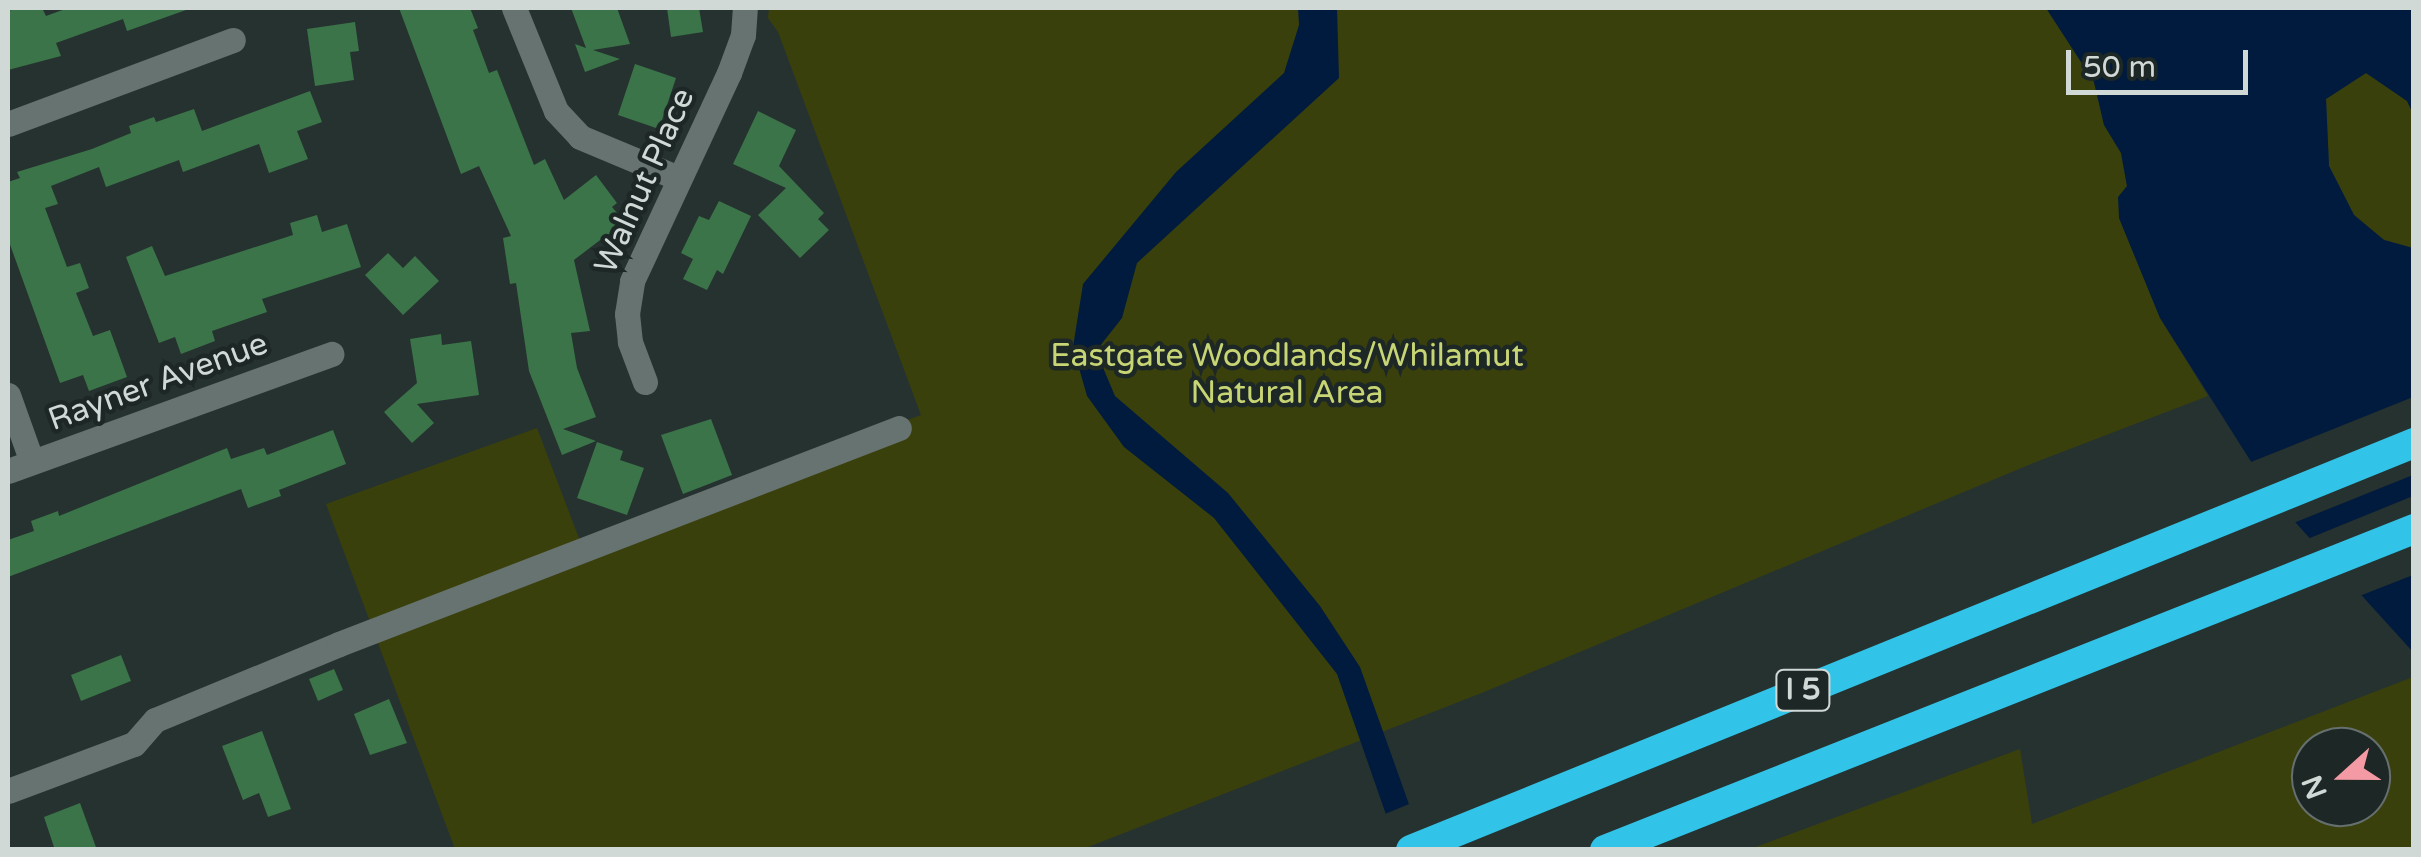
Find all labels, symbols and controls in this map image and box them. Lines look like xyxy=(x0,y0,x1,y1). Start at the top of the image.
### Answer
scale bar xyxy=(2071,30,2254,92)
text: 50 m xyxy=(2083,49,2156,86)
street label: Walnut Place xyxy=(587,82,703,280)
street label: Rayner Avenue xyxy=(43,325,273,439)
park label: Eastgate Woodlands/Whilamut Natural Area xyxy=(1050,338,1524,413)
road number: I 5 xyxy=(1773,665,1833,715)
north arrow xyxy=(2291,727,2391,827)
text: N xyxy=(2295,770,2335,804)

